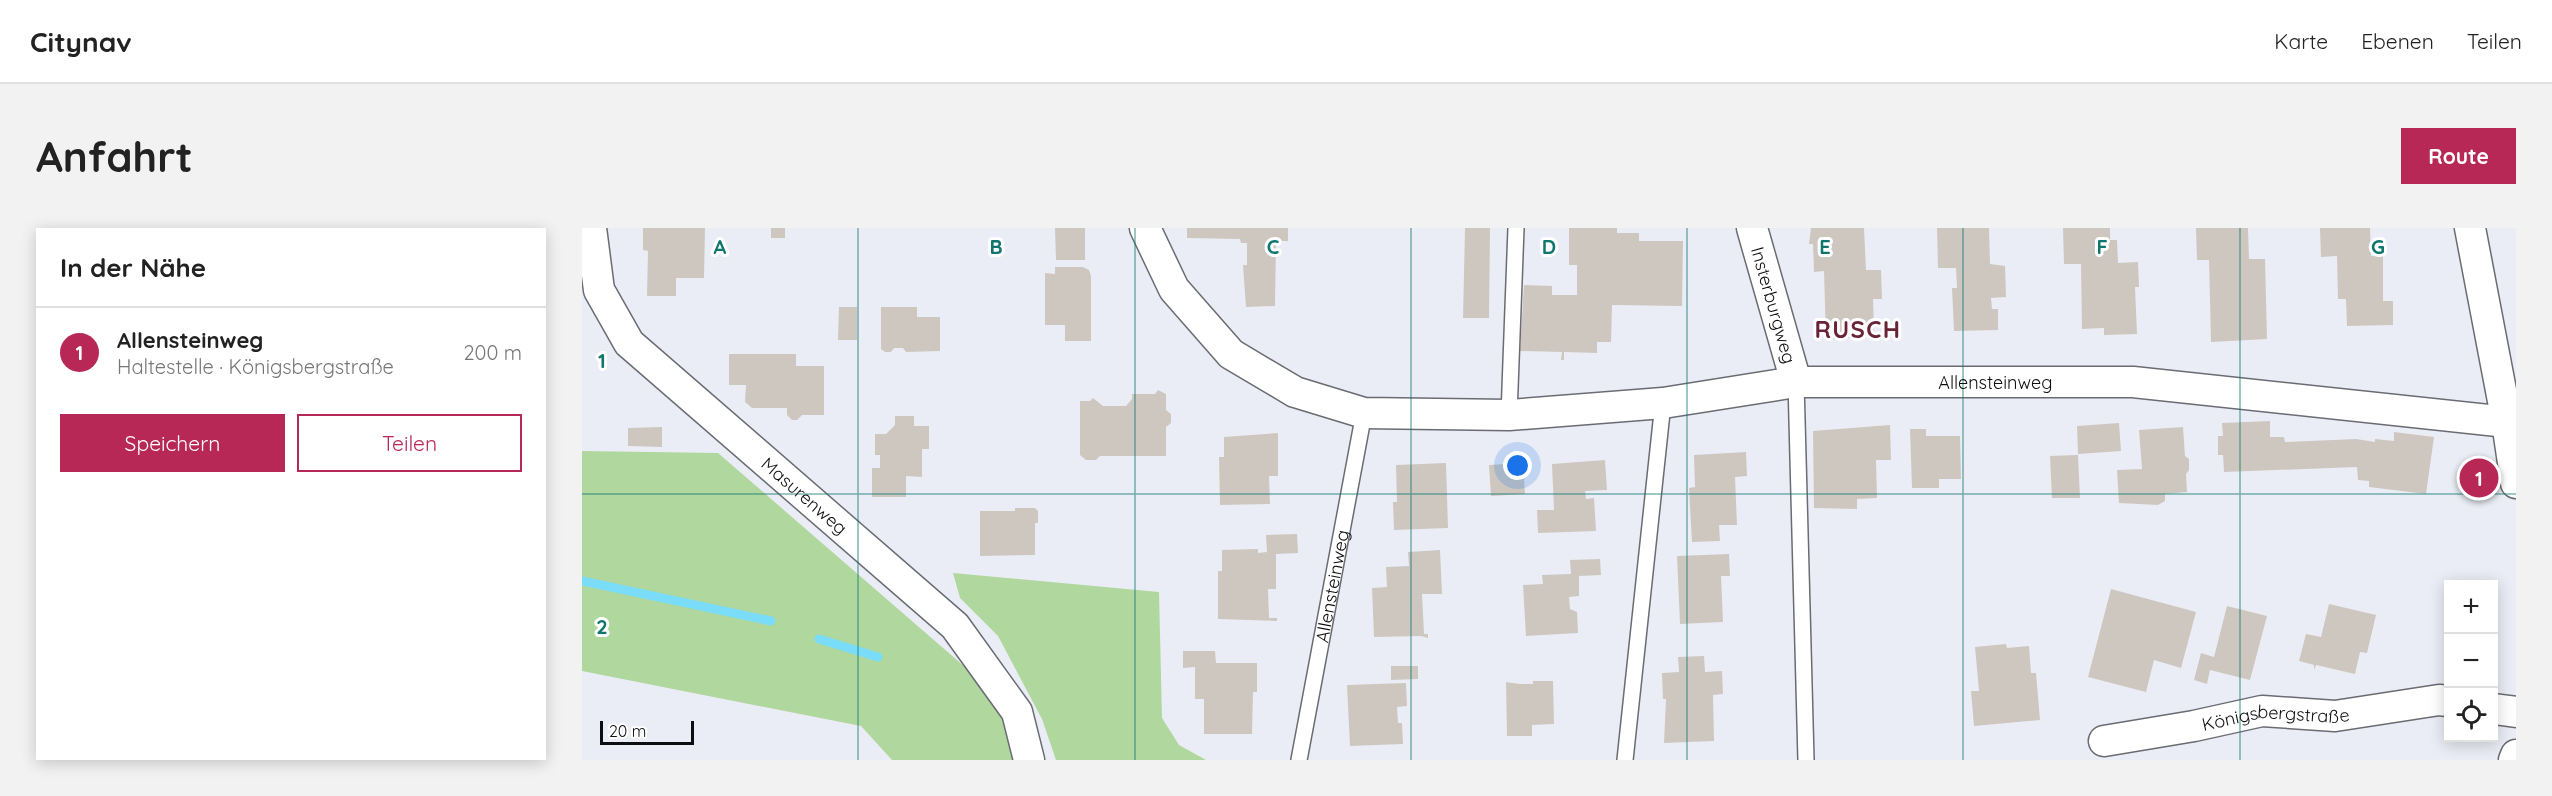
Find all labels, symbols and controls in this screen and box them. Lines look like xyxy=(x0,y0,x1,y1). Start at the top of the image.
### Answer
text: Citynav xyxy=(30,24,132,59)
text: Karte xyxy=(2274,28,2328,54)
text: Ebenen xyxy=(2361,28,2434,54)
text: Teilen xyxy=(2467,28,2522,54)
button: Route xyxy=(2401,128,2516,184)
text: Anfahrt xyxy=(36,130,193,183)
text: A xyxy=(714,234,727,259)
text: B xyxy=(989,234,1003,259)
text: C xyxy=(1267,234,1280,259)
text: D xyxy=(1542,234,1556,259)
text: E xyxy=(1819,234,1831,259)
text: F xyxy=(2096,234,2108,259)
text: G xyxy=(2371,234,2385,259)
street label: Insterburgweg xyxy=(1746,244,1802,366)
text: In der Nähe xyxy=(60,251,206,284)
district label: RUSCH xyxy=(1814,314,1902,344)
text: Allensteinweg xyxy=(117,326,263,354)
text: 1 xyxy=(76,340,83,365)
text: 200 m xyxy=(463,340,522,365)
text: 1 xyxy=(598,348,606,373)
text: Haltestelle · Königsbergstraße xyxy=(117,354,394,379)
street label: Allensteinweg xyxy=(1938,371,2052,394)
button: Speichern xyxy=(60,414,285,472)
button: Teilen xyxy=(297,414,522,472)
your location xyxy=(1503,451,1532,480)
street label: Masurenweg xyxy=(757,452,852,539)
pin: 1 xyxy=(2460,456,2498,500)
street label: Allensteinweg xyxy=(1310,528,1353,644)
map controls xyxy=(2444,580,2498,742)
button: + xyxy=(2444,580,2498,634)
text: 2 xyxy=(596,614,608,639)
button: − xyxy=(2444,634,2498,688)
button: locate xyxy=(2444,688,2498,742)
street label: Königsbergstraße xyxy=(2200,699,2351,735)
scale bar xyxy=(600,718,694,746)
text: 20 m xyxy=(609,721,646,741)

